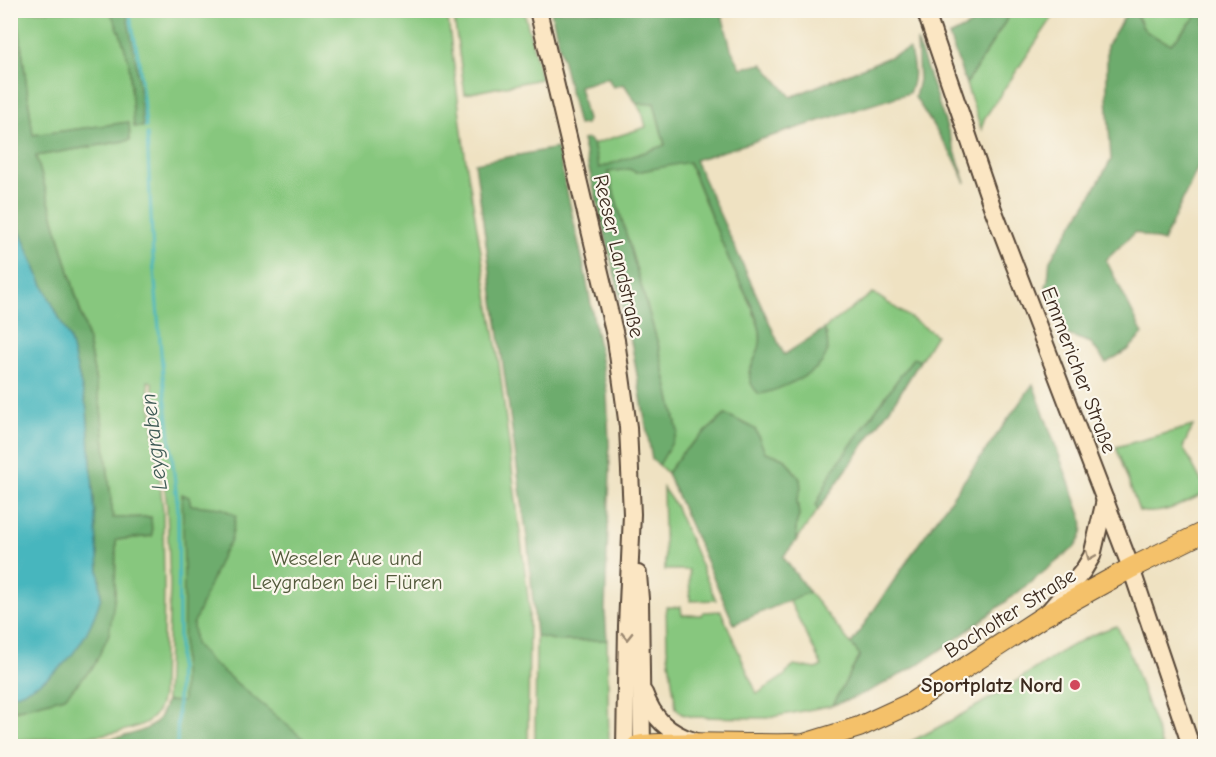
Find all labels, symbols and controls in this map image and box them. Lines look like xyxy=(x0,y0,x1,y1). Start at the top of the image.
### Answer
street label: Reeser Landstraße xyxy=(589,172,649,340)
street label: Emmericher Straße xyxy=(1036,283,1122,457)
water label: Leygraben xyxy=(135,392,173,492)
park label: Weseler Aue und Leygraben bei Flüren xyxy=(251,546,443,594)
one-way arrow xyxy=(1086,550,1098,561)
street label: Bocholter Straße xyxy=(940,563,1080,663)
one-way arrow xyxy=(621,631,633,640)
place label: Sportplatz Nord xyxy=(921,673,1063,697)
marker: Sportplatz Nord xyxy=(1068,678,1082,692)

